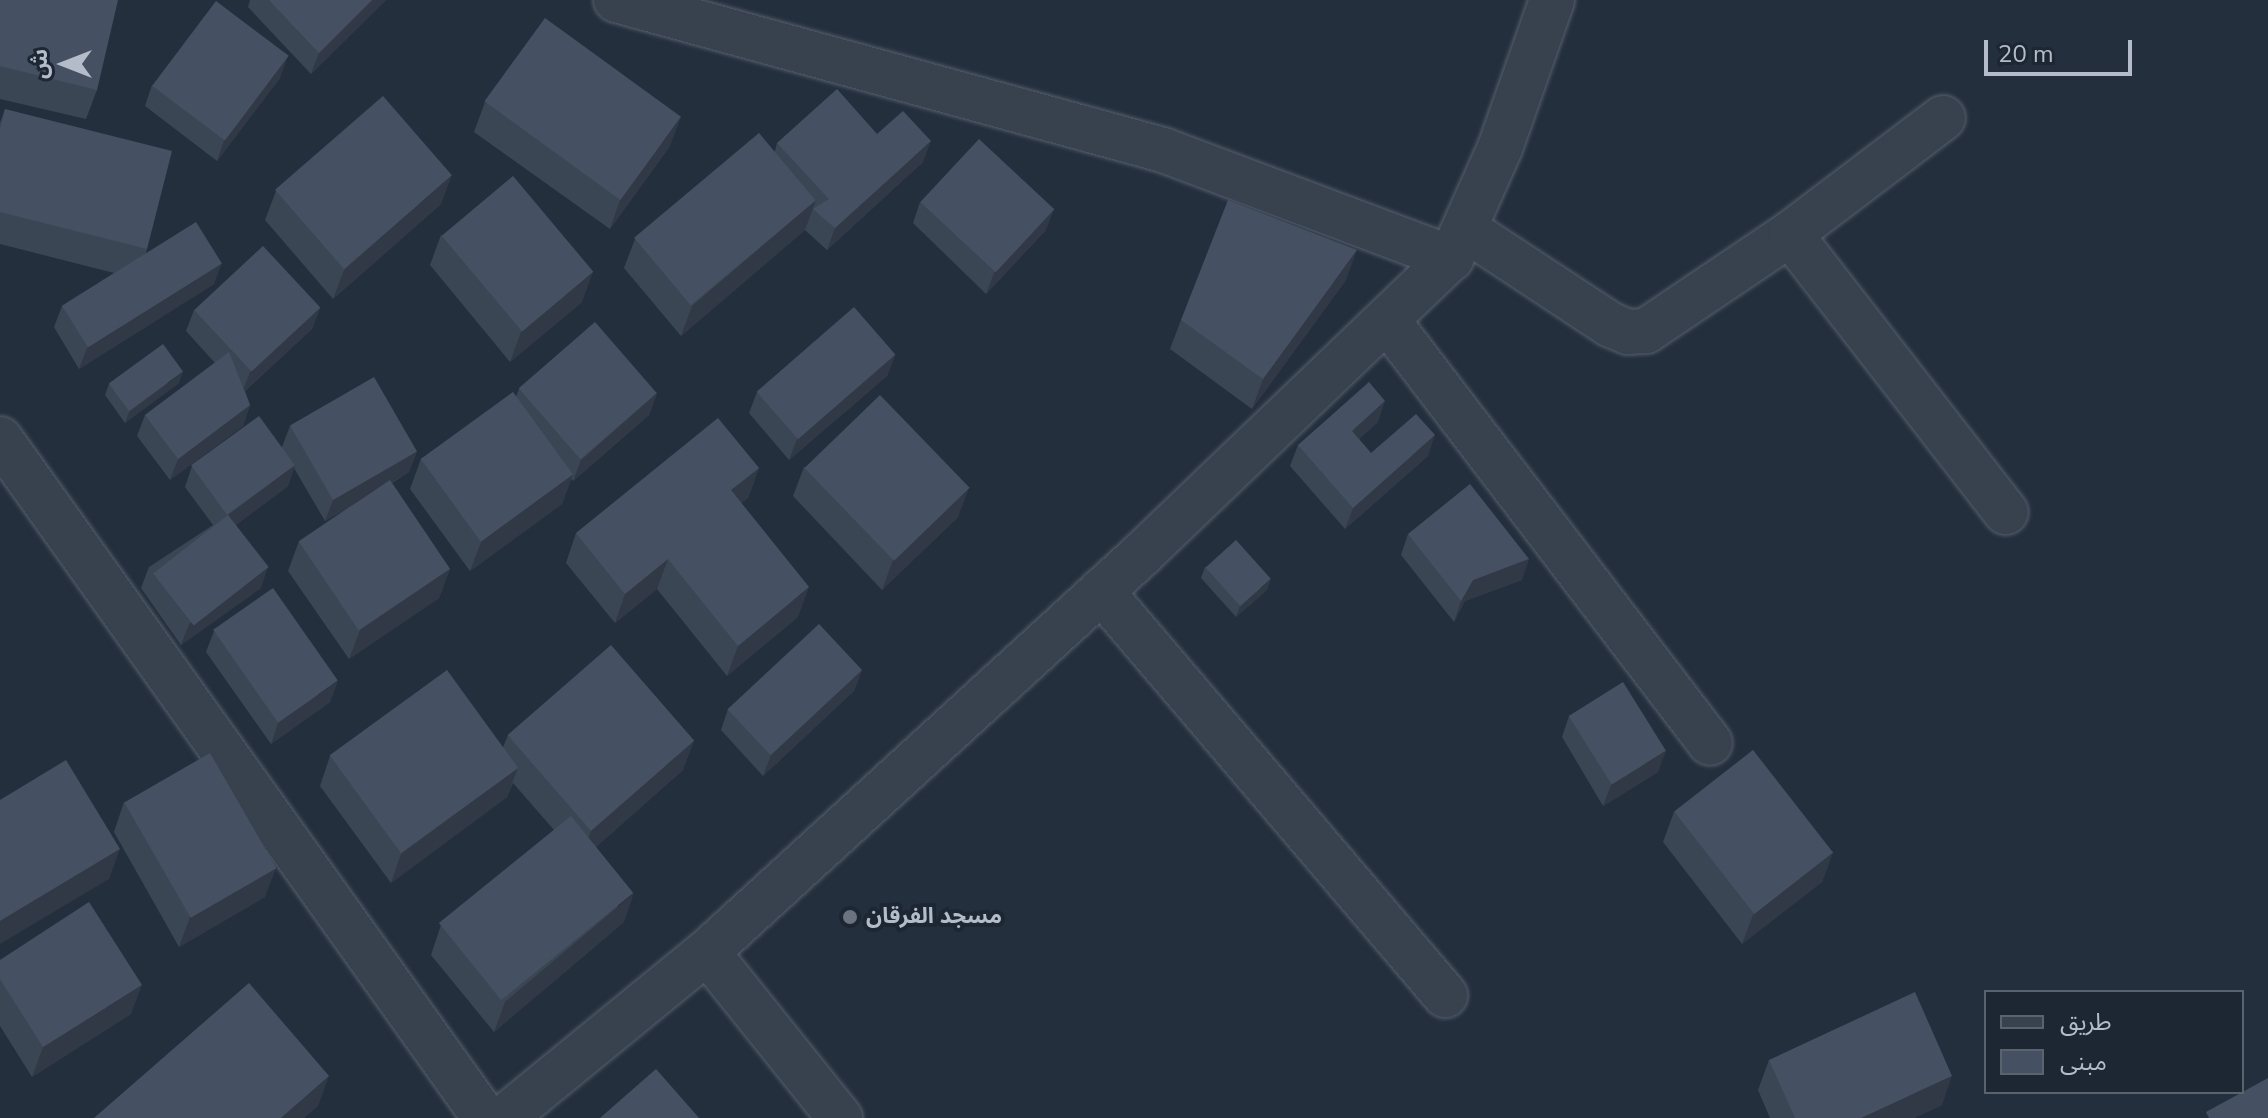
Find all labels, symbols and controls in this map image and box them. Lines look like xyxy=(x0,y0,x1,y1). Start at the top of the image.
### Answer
north arrow xyxy=(24,24,104,104)
scale bar xyxy=(1988,24,2136,74)
text: 20 m xyxy=(1998,38,2054,70)
text: ش xyxy=(25,49,55,79)
place label: مسجد الفرقان xyxy=(866,904,1002,930)
marker: مسجد الفرقان xyxy=(841,908,859,926)
legend xyxy=(1984,990,2244,1094)
text: طريق xyxy=(2060,1006,2112,1038)
text: مبنى xyxy=(2060,1046,2107,1078)

